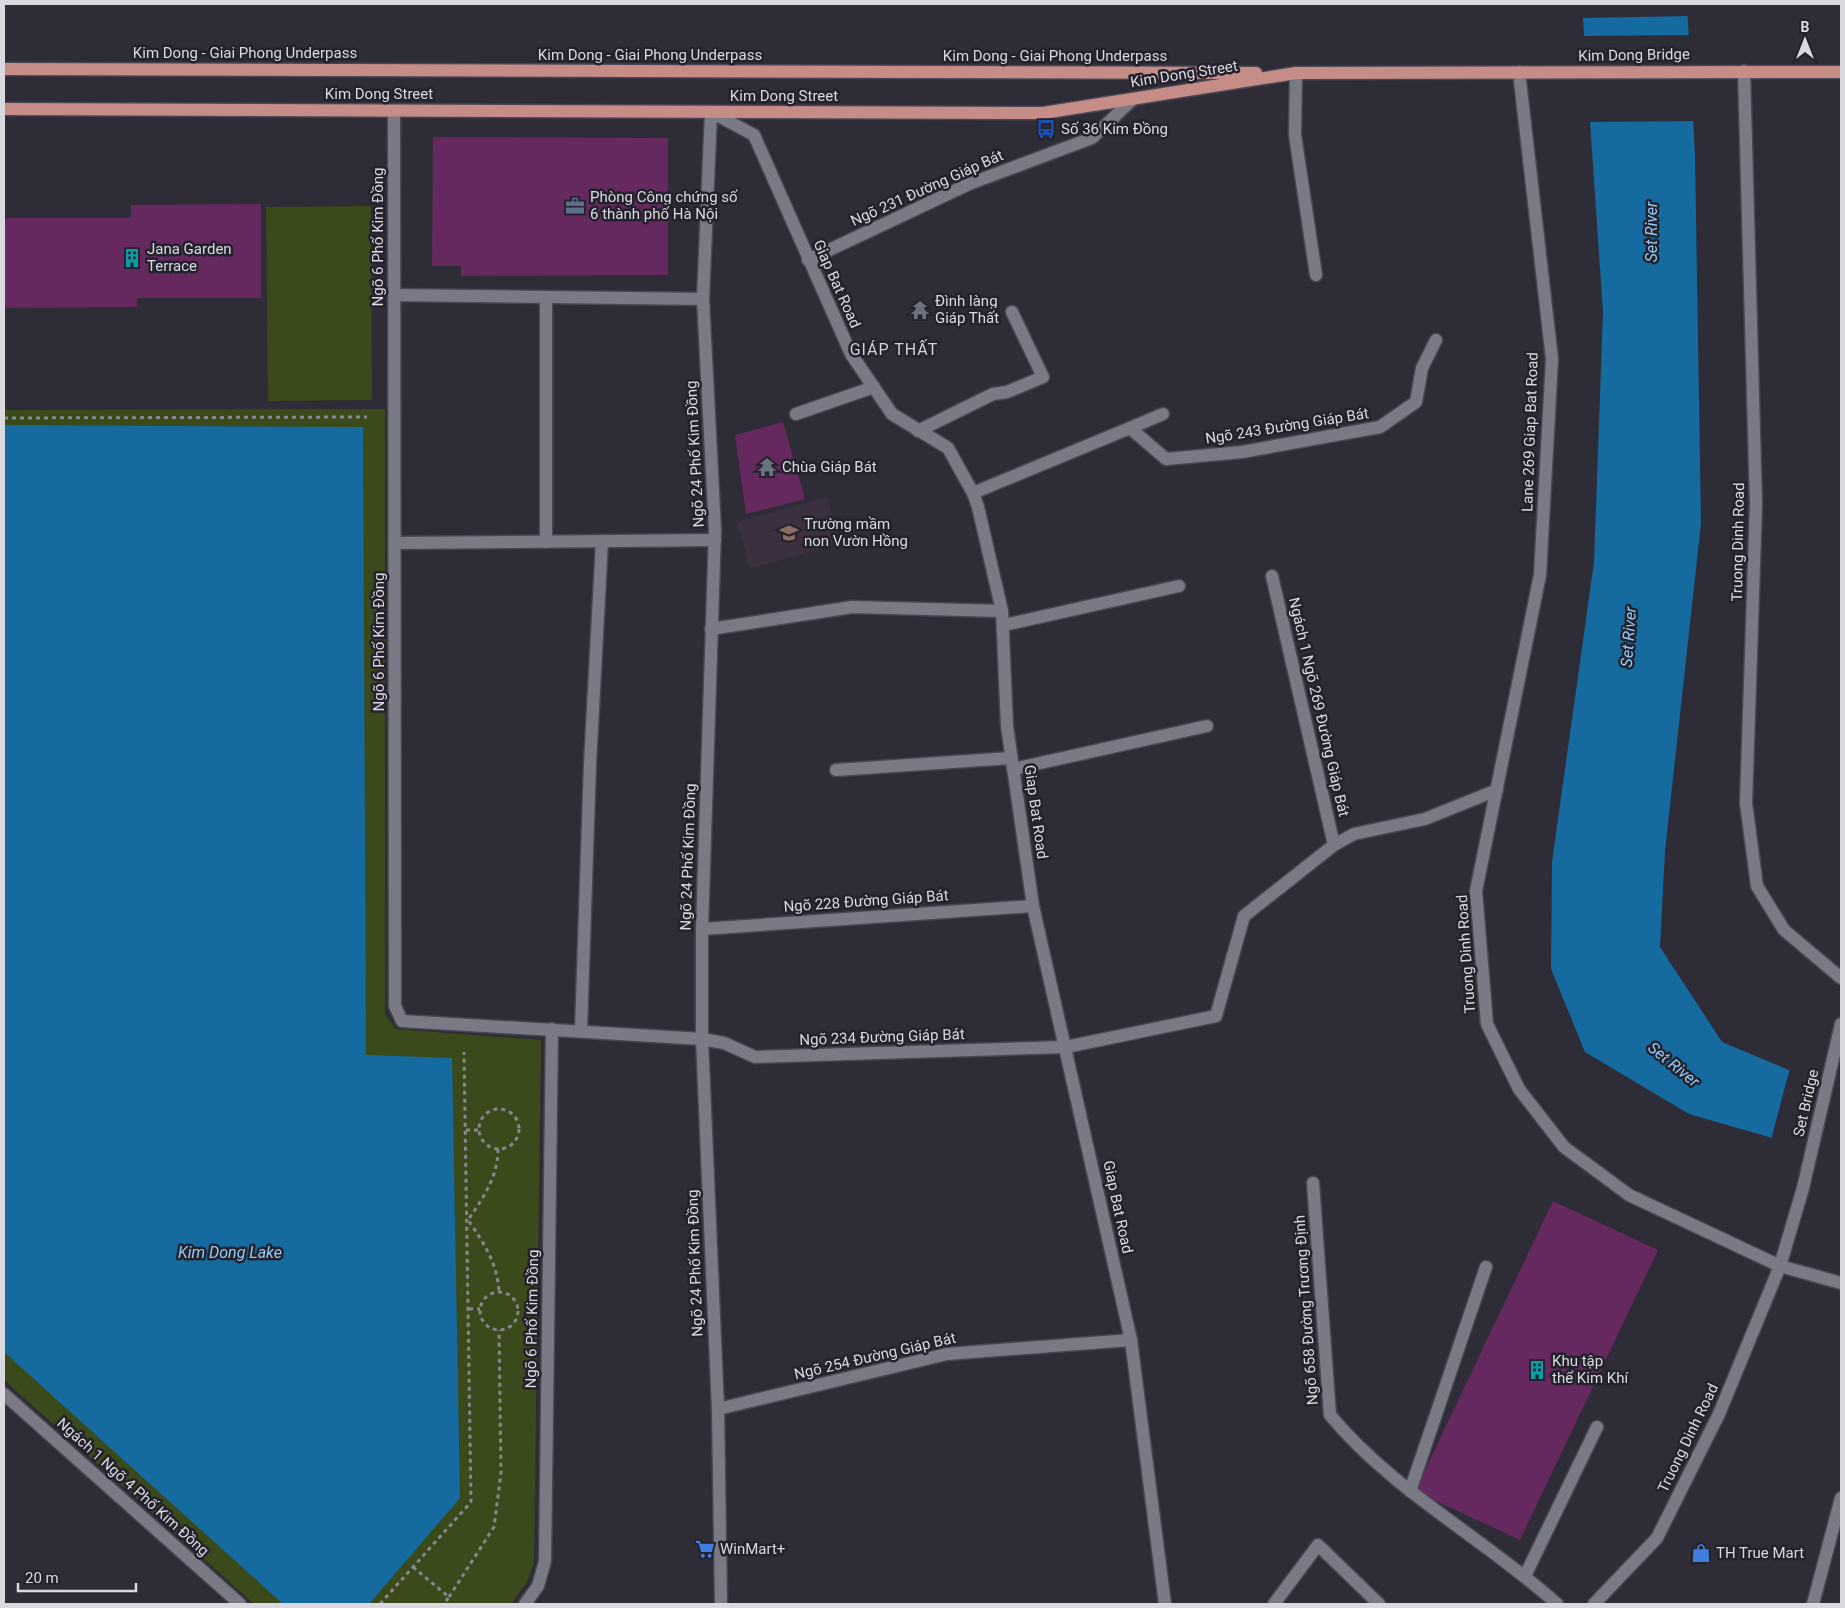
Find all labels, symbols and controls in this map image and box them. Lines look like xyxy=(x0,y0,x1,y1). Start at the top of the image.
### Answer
north arrow xyxy=(1780,15,1830,65)
text: B xyxy=(1801,19,1810,35)
street label: Kim Dong - Giai Phong Underpass xyxy=(133,44,357,62)
street label: Kim Dong Bridge xyxy=(1578,45,1690,65)
street label: Kim Dong - Giai Phong Underpass xyxy=(538,46,762,64)
street label: Kim Dong - Giai Phong Underpass xyxy=(943,47,1167,65)
street label: Kim Dong Street xyxy=(1129,57,1239,91)
street label: Kim Dong Street xyxy=(325,85,433,103)
street label: Kim Dong Street xyxy=(730,87,838,105)
bus stop icon: Số 36 Kim Đồng xyxy=(1035,118,1057,140)
place label: Số 36 Kim Đồng xyxy=(1061,120,1168,138)
street label: Ngõ 231 Đường Giáp Bát xyxy=(848,146,1006,230)
street label: Ngõ 6 Phố Kim Đồng xyxy=(369,168,387,306)
place label: Phòng Công chứng số 6 thành phố Hà Nội xyxy=(590,188,738,223)
office icon: Phòng Công chứng số 6 thành phố Hà Nội xyxy=(564,195,586,217)
water label: Set River xyxy=(1642,201,1661,262)
street label: Giap Bat Road xyxy=(810,237,864,331)
place label: Jana Garden Terrace xyxy=(147,240,232,275)
building icon: Jana Garden Terrace xyxy=(121,247,143,269)
place label: Đình làng Giáp Thất xyxy=(935,292,999,327)
temple icon: Đình làng Giáp Thất xyxy=(909,299,931,321)
district label: GIÁP THẤT xyxy=(850,339,938,359)
street label: Lane 269 Giap Bat Road xyxy=(1518,352,1542,512)
street label: Ngõ 24 Phố Kim Đồng xyxy=(682,380,708,528)
street label: Ngõ 243 Đường Giáp Bát xyxy=(1204,404,1370,448)
temple icon: Chùa Giáp Bát xyxy=(756,456,778,478)
place label: Chùa Giáp Bát xyxy=(782,458,877,476)
street label: Truong Dinh Road xyxy=(1728,482,1748,602)
place label: Trường mầm non Vườn Hồng xyxy=(804,515,908,550)
school or university icon: Trường mầm non Vườn Hồng xyxy=(778,522,800,544)
street label: Ngõ 6 Phố Kim Đồng xyxy=(370,573,388,711)
street label: Ngách 1 Ngõ 269 Đường Giáp Bát xyxy=(1285,596,1353,819)
water label: Set River xyxy=(1617,605,1640,668)
street label: Giap Bat Road xyxy=(1020,764,1052,860)
street label: Ngõ 24 Phố Kim Đồng xyxy=(676,783,700,931)
street label: Ngõ 228 Đường Giáp Bát xyxy=(783,886,949,916)
street label: Truong Dinh Road xyxy=(1453,894,1479,1014)
street label: Ngõ 234 Đường Giáp Bát xyxy=(799,1025,965,1049)
water label: Set River xyxy=(1644,1038,1704,1091)
street label: Set Bridge xyxy=(1790,1068,1822,1138)
street label: Giap Bat Road xyxy=(1099,1159,1137,1255)
street label: Ngõ 24 Phố Kim Đồng xyxy=(683,1189,707,1337)
street label: Ngõ 658 Đường Trương Định xyxy=(1290,1214,1322,1406)
water label: Kim Dong Lake xyxy=(178,1243,282,1262)
street label: Ngõ 6 Phố Kim Đồng xyxy=(522,1249,542,1389)
street label: Ngõ 254 Đường Giáp Bát xyxy=(792,1329,958,1383)
place label: Khu tập thể Kim Khí xyxy=(1552,1352,1629,1387)
building icon: Khu tập thể Kim Khí xyxy=(1526,1359,1548,1381)
street label: Truong Dinh Road xyxy=(1654,1381,1722,1495)
street label: Ngách 1 Ngõ 4 Phố Kim Đồng xyxy=(53,1414,213,1560)
supermarket icon: WinMart+ xyxy=(694,1538,716,1560)
place label: WinMart+ xyxy=(720,1540,785,1558)
shop icon: TH True Mart xyxy=(1690,1542,1712,1564)
place label: TH True Mart xyxy=(1716,1544,1804,1562)
scale bar xyxy=(18,1560,135,1592)
text: 20 m xyxy=(25,1569,59,1587)

